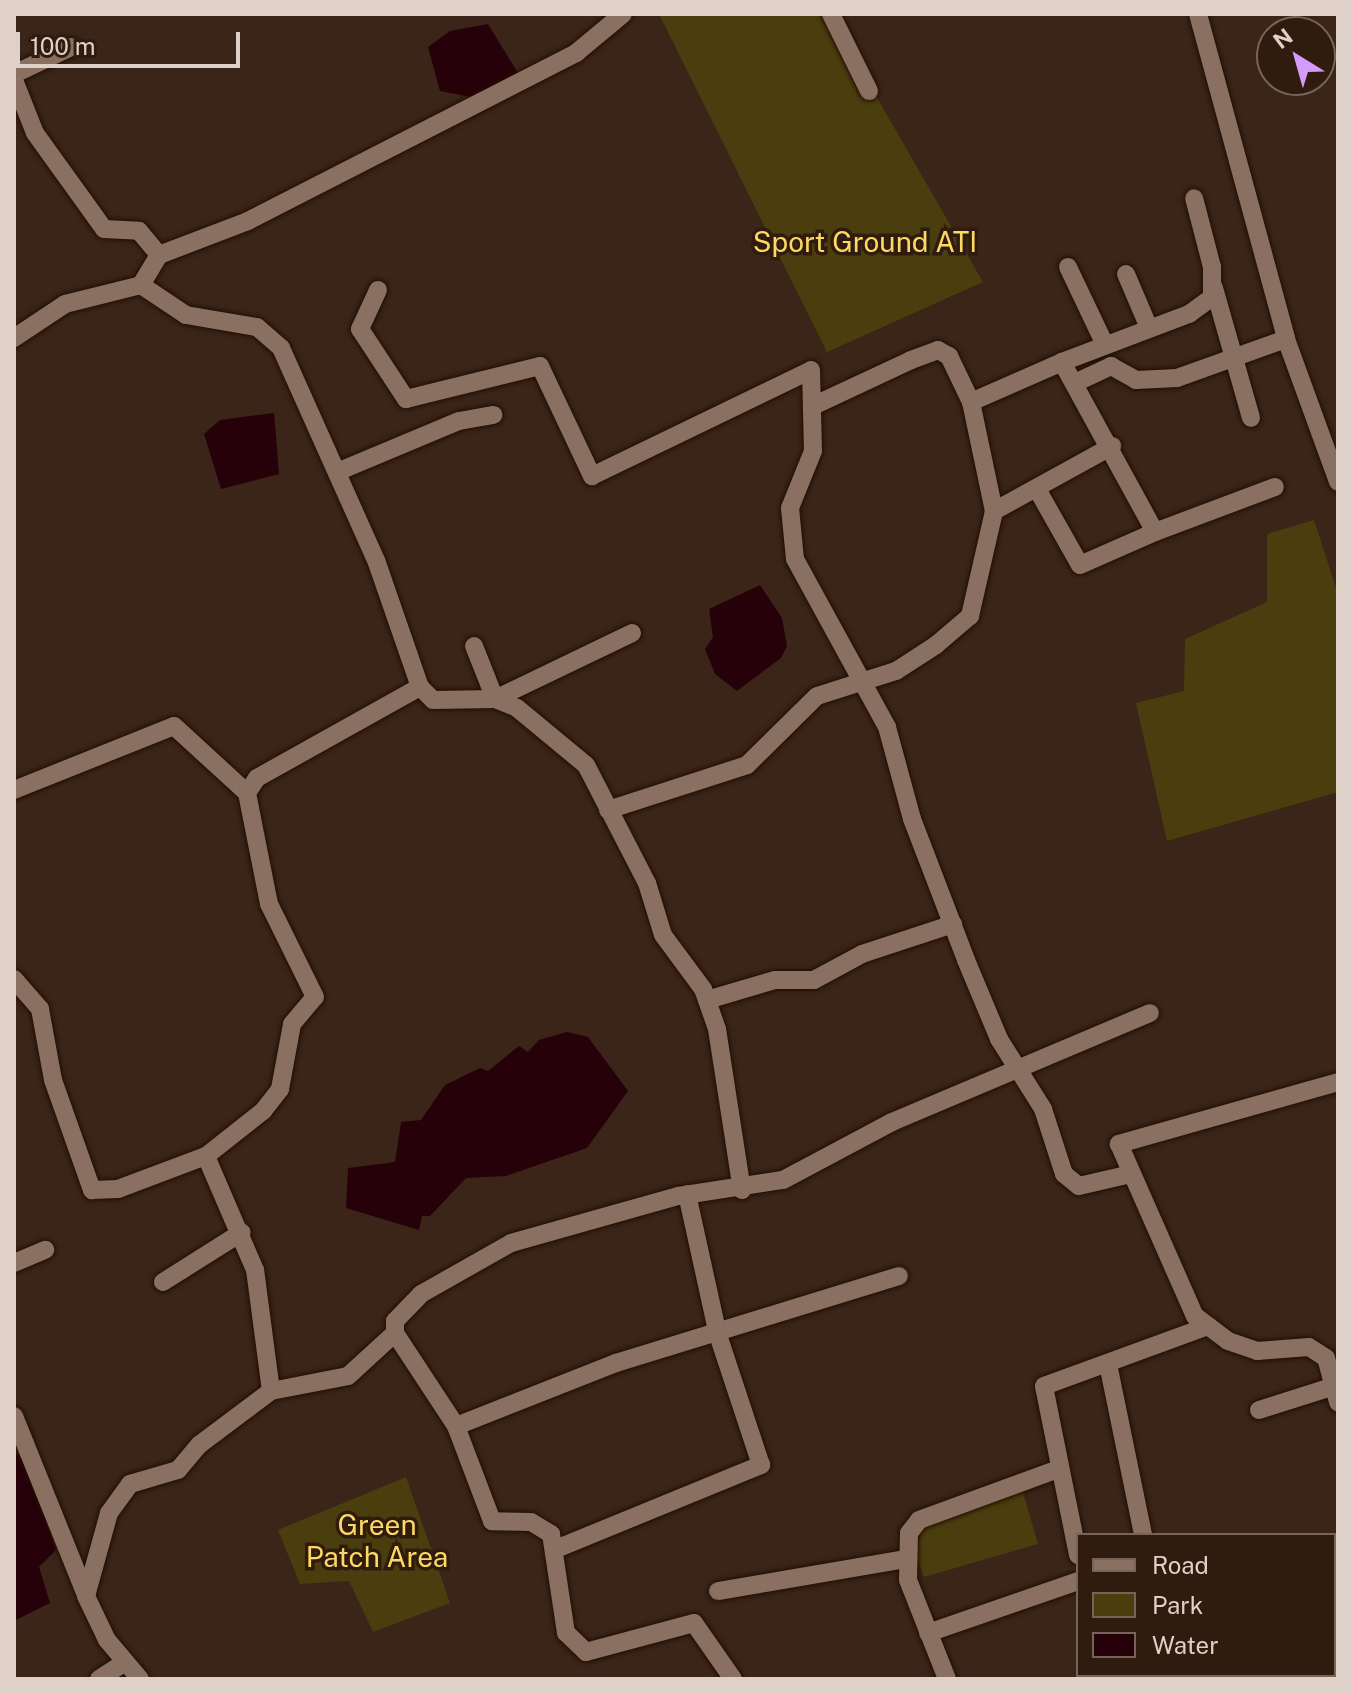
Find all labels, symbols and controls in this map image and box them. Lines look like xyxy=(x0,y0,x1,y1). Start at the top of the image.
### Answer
scale bar xyxy=(20,16,244,66)
north arrow xyxy=(1256,16,1336,96)
text: N xyxy=(1268,23,1297,54)
text: 100 m xyxy=(30,32,96,60)
park label: Sport Ground ATI xyxy=(753,225,977,259)
park label: Green Patch Area xyxy=(306,1508,448,1574)
legend xyxy=(1076,1533,1336,1677)
text: Road xyxy=(1152,1551,1209,1579)
text: Park xyxy=(1152,1591,1203,1619)
text: Water xyxy=(1152,1631,1219,1659)

